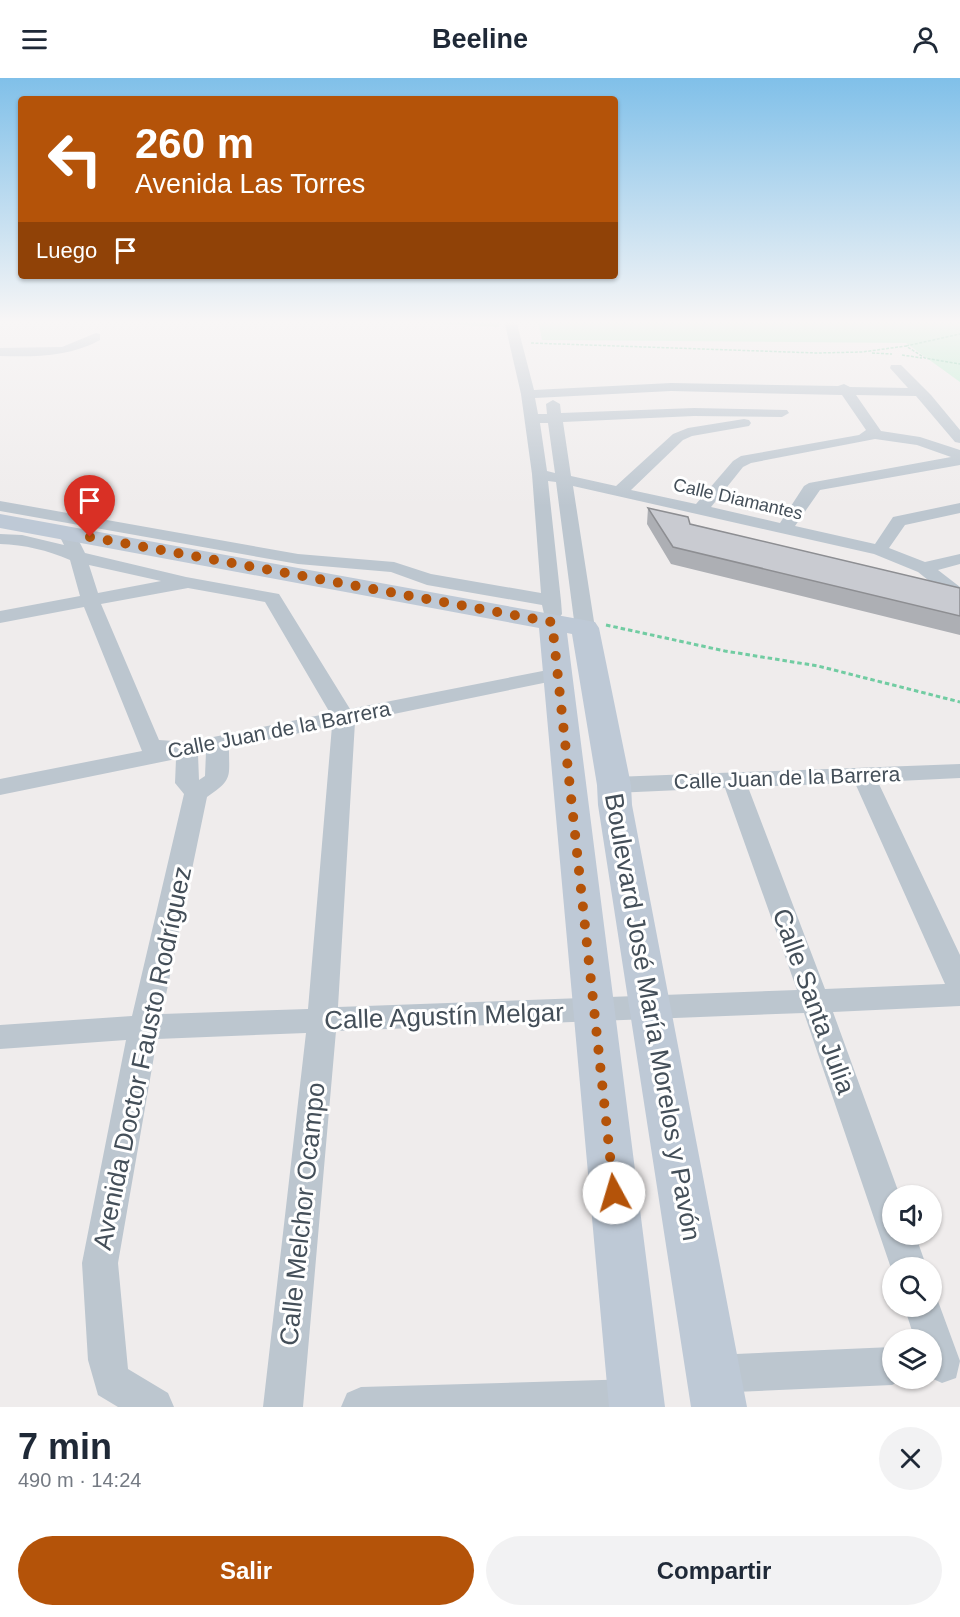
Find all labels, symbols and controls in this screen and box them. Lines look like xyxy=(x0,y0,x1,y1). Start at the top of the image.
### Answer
icon: menu xyxy=(18,23,51,56)
icon: person xyxy=(909,23,942,56)
text: Beeline xyxy=(432,24,528,54)
icon: left xyxy=(36,120,114,198)
text: 260 m xyxy=(135,120,254,167)
text: Avenida Las Torres xyxy=(135,169,365,199)
icon: arrive xyxy=(109,234,142,267)
text: Luego xyxy=(36,238,97,263)
street label: Calle Diamantes xyxy=(671,474,805,524)
pin xyxy=(64,475,115,537)
icon: arrive xyxy=(73,484,106,517)
street label: Calle Juan de la Barrera xyxy=(166,697,393,762)
street label: Calle Juan de la Barrera xyxy=(673,762,901,793)
street label: Boulevard José María Morelos y Pavón xyxy=(599,791,707,1243)
street label: Avenida Doctor Fausto Rodríguez xyxy=(87,864,197,1252)
street label: Calle Santa Julia xyxy=(767,904,862,1098)
street label: Calle Agustín Melgar xyxy=(324,997,565,1035)
street label: Calle Melchor Ocampo xyxy=(273,1081,331,1347)
position arrow xyxy=(582,1161,646,1225)
map controls xyxy=(882,1185,942,1389)
button: sound xyxy=(882,1185,942,1245)
button: search xyxy=(882,1257,942,1317)
button: layers xyxy=(882,1329,942,1389)
text: 7 min xyxy=(18,1426,112,1467)
button: close xyxy=(879,1427,942,1490)
text: 490 m · 14:24 xyxy=(18,1469,141,1491)
button: Salir xyxy=(18,1536,474,1605)
button: Compartir xyxy=(486,1536,942,1605)

